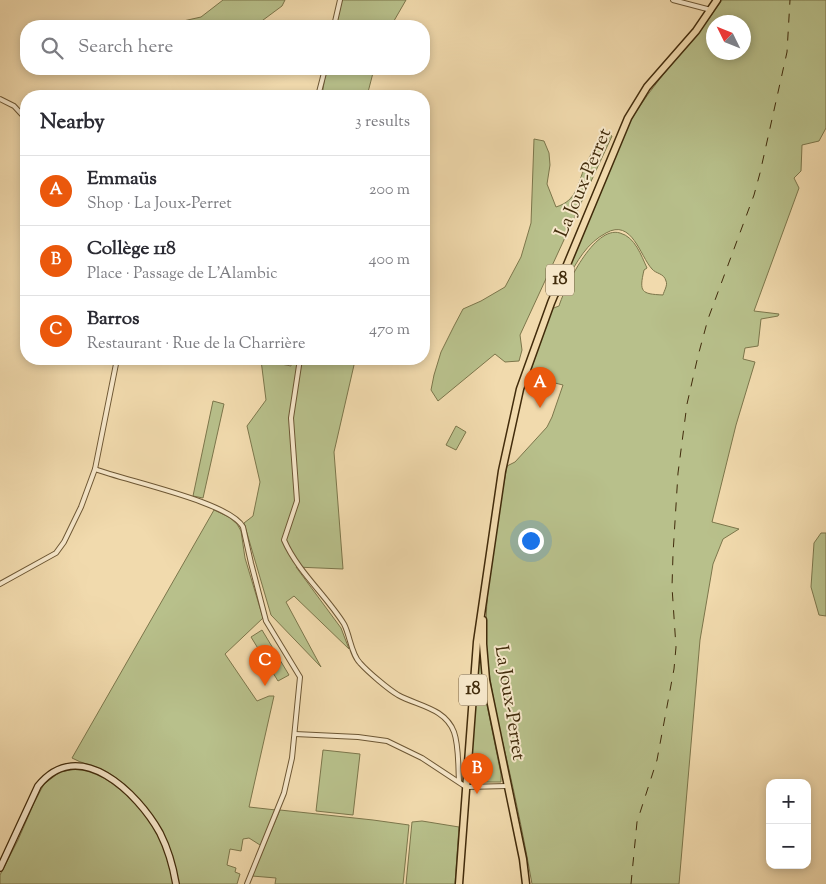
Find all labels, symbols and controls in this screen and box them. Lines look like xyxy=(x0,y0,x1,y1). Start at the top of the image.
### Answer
north arrow xyxy=(706,15,751,60)
search box xyxy=(20,20,430,75)
icon: search xyxy=(38,34,66,62)
text: Search here xyxy=(78,34,173,61)
text: Nearby xyxy=(40,108,105,138)
text: 3 results xyxy=(355,111,410,134)
street label: La Joux-Perret xyxy=(549,124,619,242)
text: Emmaüs xyxy=(87,166,157,193)
text: A xyxy=(50,179,63,202)
text: 200 m xyxy=(369,179,410,202)
text: Shop · La Joux-Perret xyxy=(87,193,232,216)
text: Collège 118 xyxy=(87,236,176,263)
text: B xyxy=(51,249,61,272)
text: 400 m xyxy=(369,249,410,272)
text: Place · Passage de L'Alambic xyxy=(87,263,277,286)
road number: 18 xyxy=(546,264,574,296)
text: Barros xyxy=(87,306,140,333)
text: C xyxy=(50,319,62,342)
text: 470 m xyxy=(369,319,410,342)
text: Restaurant · Rue de la Charrière xyxy=(87,333,306,356)
pin: A xyxy=(524,367,556,408)
your location xyxy=(518,528,544,554)
street label: La Joux-Perret xyxy=(487,644,531,763)
pin: C xyxy=(249,645,281,686)
road number: 18 xyxy=(459,674,487,706)
pin: B xyxy=(461,753,493,794)
map controls xyxy=(766,779,811,869)
button: + xyxy=(766,779,811,824)
button: − xyxy=(766,824,811,869)

